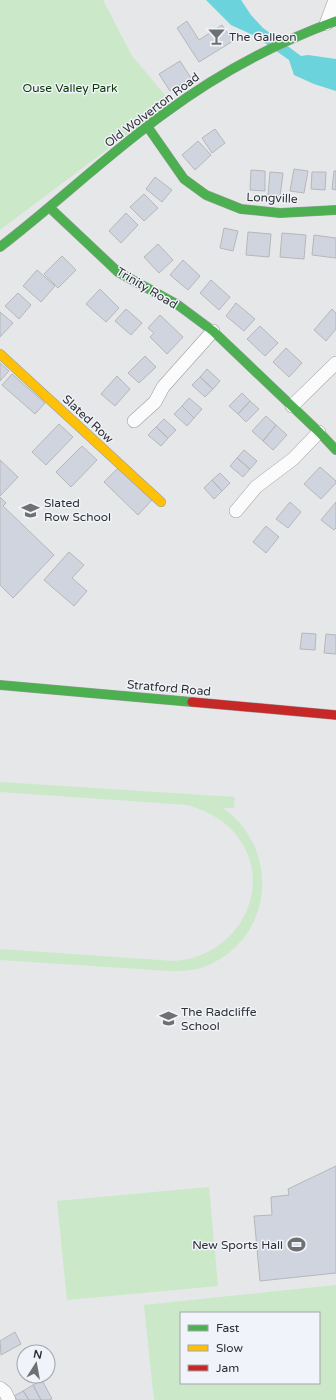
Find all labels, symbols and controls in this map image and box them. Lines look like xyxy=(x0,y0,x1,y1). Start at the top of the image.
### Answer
bar icon: The Galleon xyxy=(206,27,226,47)
place label: The Galleon xyxy=(229,30,297,44)
street label: Old Wolverton Road xyxy=(102,70,202,150)
park label: Ouse Valley Park xyxy=(23,81,118,95)
street label: Longville xyxy=(246,190,298,206)
street label: Trinity Road xyxy=(114,264,180,312)
street label: Slated Row xyxy=(60,392,117,446)
place label: Slated Row School xyxy=(44,496,111,524)
school or university icon: Slated Row School xyxy=(21,500,41,520)
street label: Stratford Road xyxy=(126,677,212,699)
place label: The Radcliffe School xyxy=(181,1005,257,1033)
school or university icon: The Radcliffe School xyxy=(158,1009,178,1029)
sports icon: New Sports Hall xyxy=(286,1235,306,1255)
place label: New Sports Hall xyxy=(192,1238,283,1252)
legend xyxy=(180,1312,320,1384)
text: Fast xyxy=(216,1321,240,1335)
text: Slow xyxy=(216,1341,243,1355)
north arrow xyxy=(16,1344,56,1384)
text: N xyxy=(32,1347,43,1362)
text: Jam xyxy=(216,1361,239,1375)

